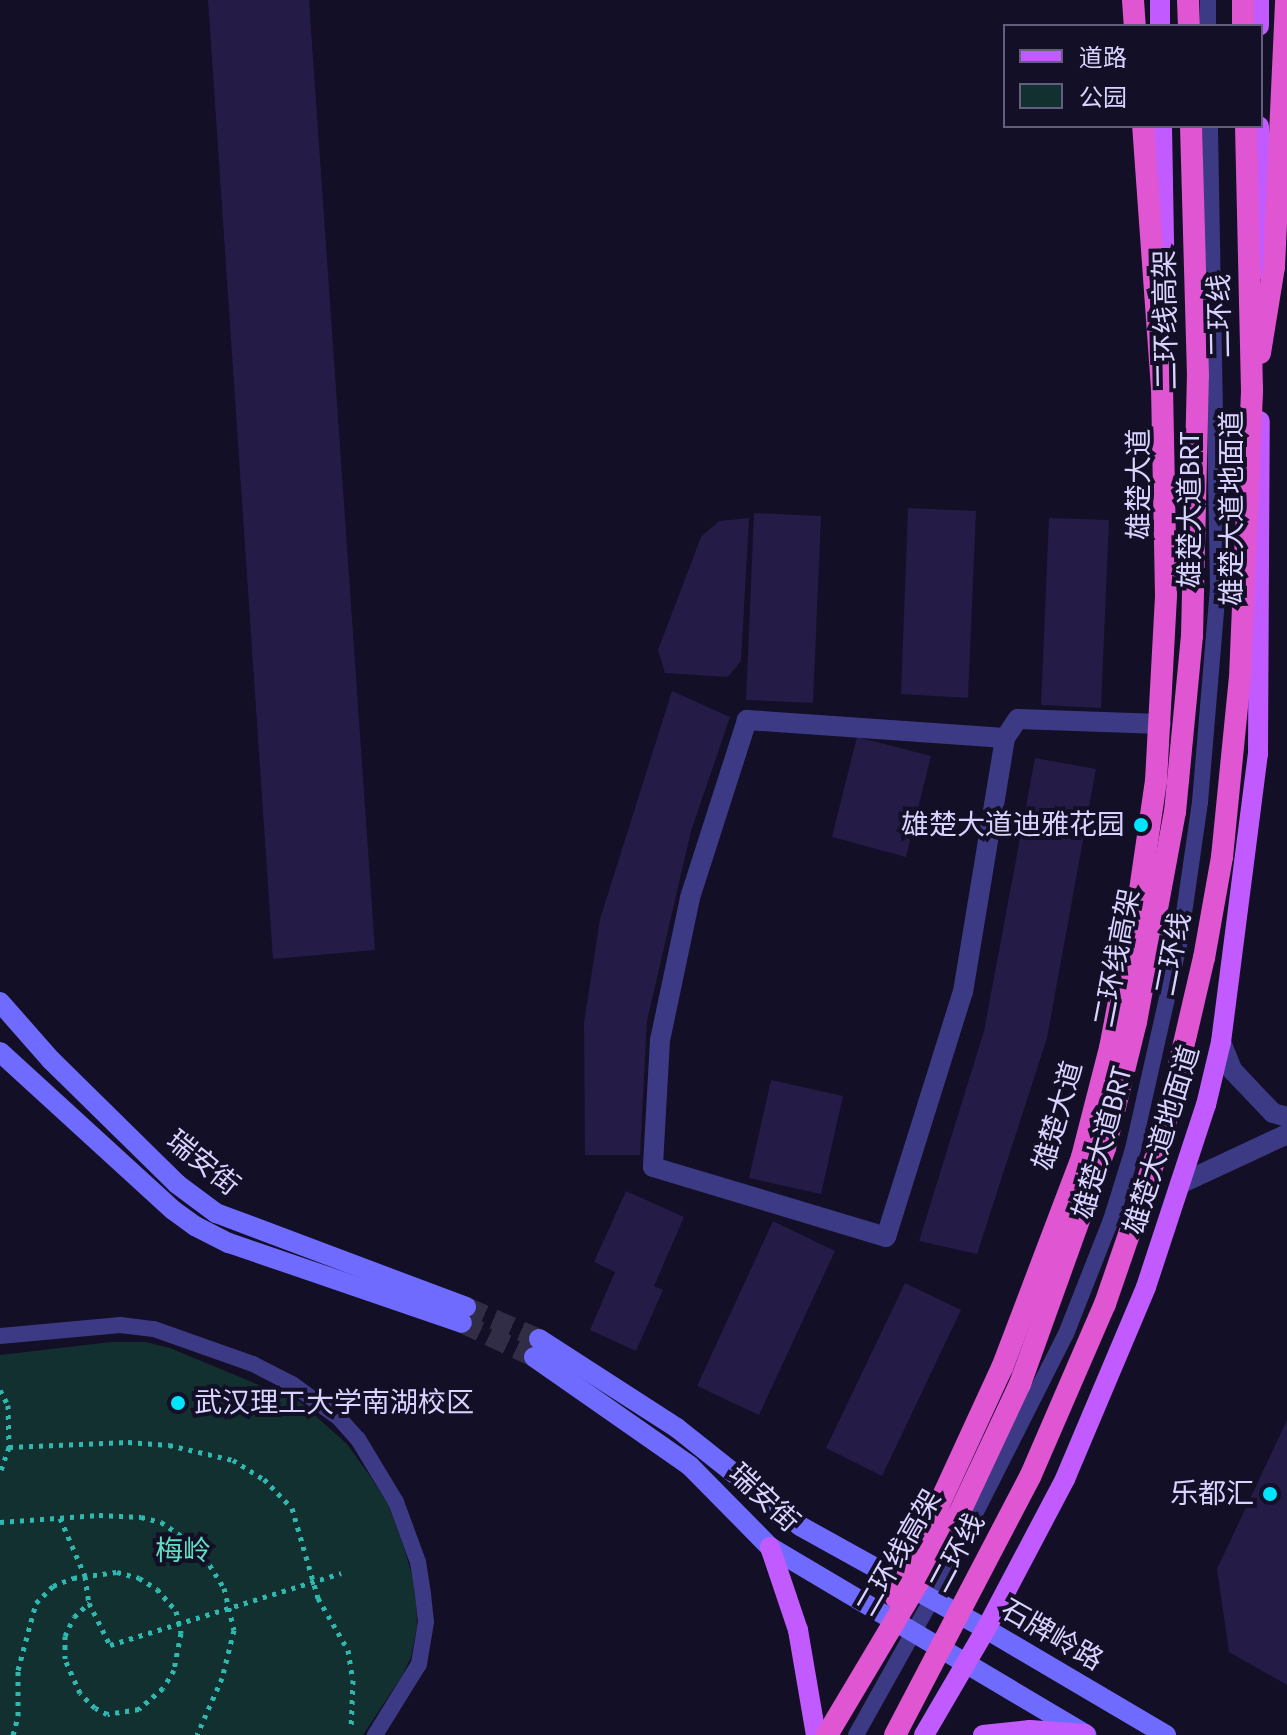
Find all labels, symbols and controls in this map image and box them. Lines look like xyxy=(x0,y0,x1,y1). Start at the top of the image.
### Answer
legend xyxy=(1003,24,1263,128)
text: 道路 xyxy=(1079,40,1127,75)
text: 公园 xyxy=(1079,80,1127,115)
street label: 二环线高架 xyxy=(1148,250,1184,390)
street label: 二环线 xyxy=(1202,274,1238,358)
street label: 雄楚大道地面道 xyxy=(1215,410,1249,606)
street label: 雄楚大道 xyxy=(1122,428,1156,540)
street label: 雄楚大道BRT xyxy=(1173,432,1207,588)
place label: 雄楚大道迪雅花园 xyxy=(901,808,1125,842)
marker: 雄楚大道迪雅花园 xyxy=(1132,816,1150,834)
street label: 二环线高架 xyxy=(1087,886,1147,1030)
street label: 二环线 xyxy=(1148,910,1198,998)
street label: 雄楚大道地面道 xyxy=(1117,1041,1207,1239)
street label: 雄楚大道 xyxy=(1026,1058,1090,1174)
street label: 雄楚大道BRT xyxy=(1067,1063,1139,1223)
street label: 瑞安街 xyxy=(160,1124,246,1202)
place label: 武汉理工大学南湖校区 xyxy=(194,1386,474,1420)
marker: 武汉理工大学南湖校区 xyxy=(169,1394,187,1412)
street label: 瑞安街 xyxy=(722,1457,806,1539)
place label: 乐都汇 xyxy=(1170,1477,1254,1511)
street label: 二环线高架 xyxy=(849,1484,949,1622)
marker: 乐都汇 xyxy=(1261,1485,1279,1503)
street label: 二环线 xyxy=(922,1508,992,1598)
park label: 梅岭 xyxy=(155,1534,211,1568)
street label: 石牌岭路 xyxy=(995,1592,1109,1678)

